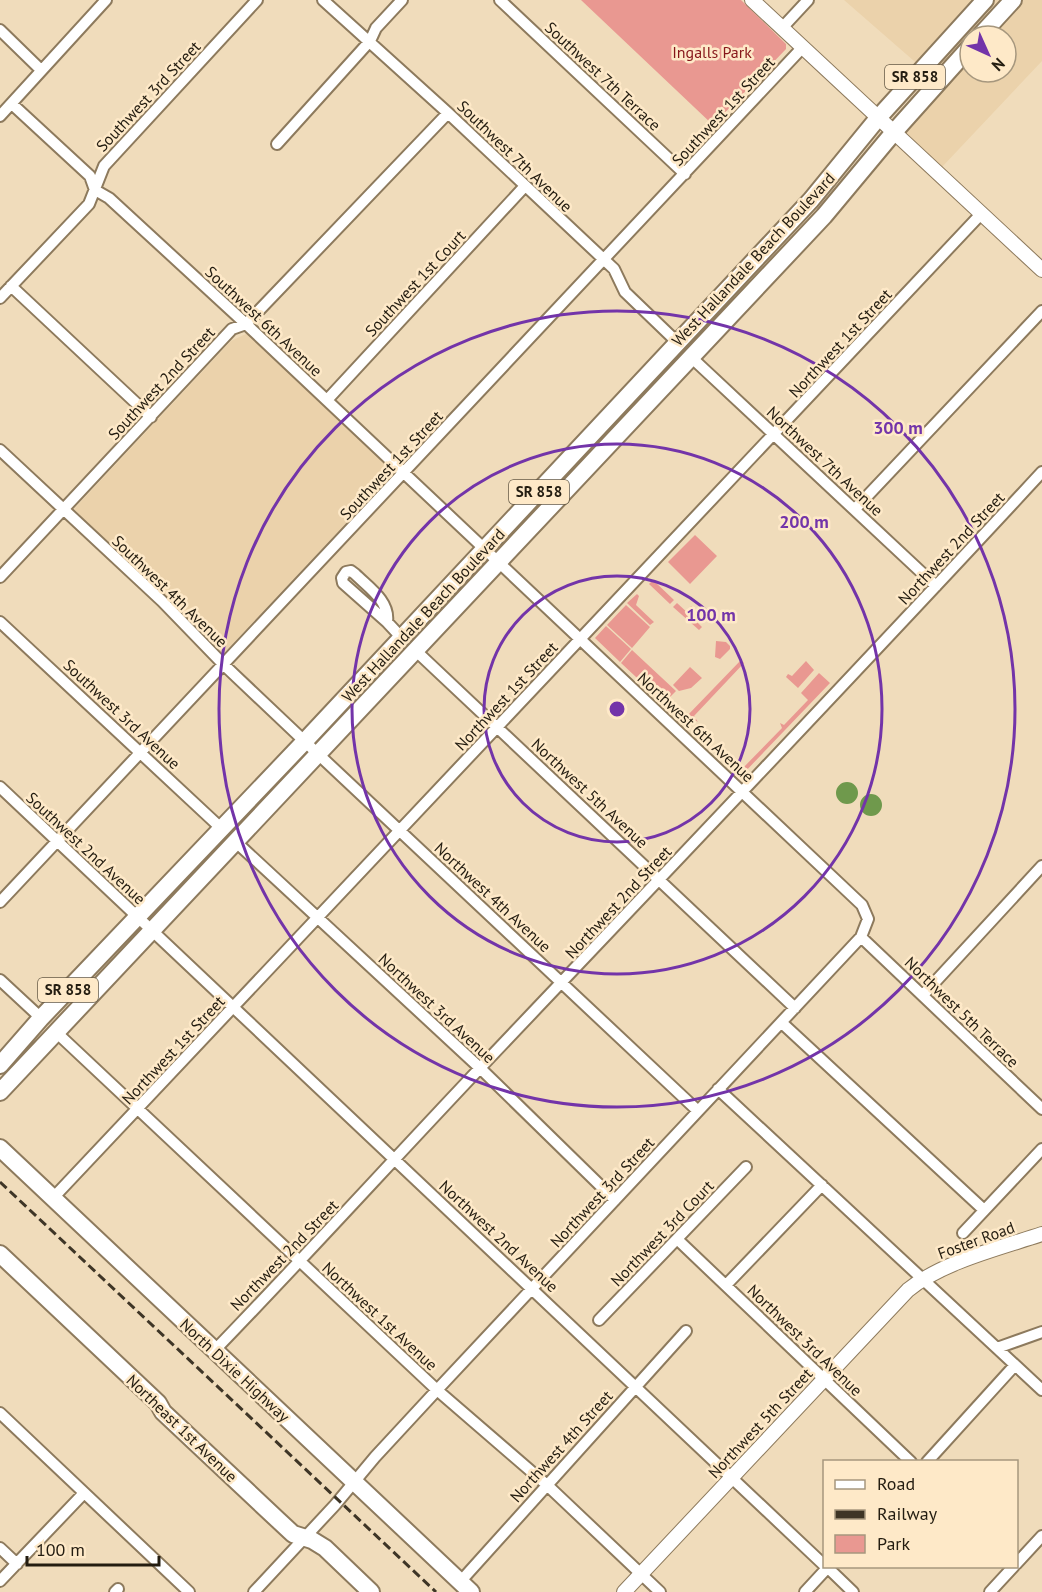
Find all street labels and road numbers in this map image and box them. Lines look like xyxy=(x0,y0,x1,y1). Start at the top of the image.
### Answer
street label: Southwest 7th Terrace xyxy=(541,17,665,135)
street label: Southwest 3rd Street xyxy=(92,36,205,155)
street label: Southwest 1st Street xyxy=(667,52,779,170)
road number: SR 858 xyxy=(885,65,945,89)
street label: Southwest 7th Avenue xyxy=(453,96,577,216)
street label: West Hallandale Beach Boulevard xyxy=(667,168,839,350)
street label: Southwest 1st Court xyxy=(361,225,470,340)
street label: Southwest 6th Avenue xyxy=(201,262,327,380)
street label: Northwest 1st Street xyxy=(784,284,896,402)
street label: Southwest 2nd Street xyxy=(103,322,219,444)
street label: Northwest 7th Avenue xyxy=(763,402,887,520)
street label: Southwest 1st Street xyxy=(335,406,447,524)
road number: SR 858 xyxy=(509,480,569,504)
street label: Northwest 2nd Street xyxy=(894,487,1009,609)
street label: West Hallandale Beach Boulevard xyxy=(337,524,509,706)
street label: Southwest 4th Avenue xyxy=(108,531,232,651)
street label: Northwest 1st Street xyxy=(450,637,562,755)
street label: Southwest 3rd Avenue xyxy=(59,655,185,773)
street label: Northwest 6th Avenue xyxy=(634,668,758,786)
street label: Northwest 5th Avenue xyxy=(528,734,652,852)
street label: Southwest 2nd Avenue xyxy=(22,788,150,908)
street label: Northwest 4th Avenue xyxy=(431,838,555,956)
street label: Northwest 2nd Street xyxy=(561,841,676,963)
street label: Northwest 3rd Avenue xyxy=(375,949,499,1067)
street label: Northwest 5th Terrace xyxy=(901,952,1023,1072)
road number: SR 858 xyxy=(38,978,98,1002)
street label: Northwest 1st Street xyxy=(117,991,229,1109)
street label: Northwest 3rd Street xyxy=(546,1132,659,1251)
street label: Northwest 3rd Court xyxy=(606,1175,718,1290)
street label: Northwest 2nd Avenue xyxy=(435,1176,563,1296)
street label: Northwest 2nd Street xyxy=(226,1195,343,1315)
street label: Foster Road xyxy=(935,1217,1017,1263)
street label: Northwest 1st Avenue xyxy=(318,1257,442,1375)
street label: Northwest 3rd Avenue xyxy=(743,1280,867,1400)
street label: North Dixie Highway xyxy=(176,1314,294,1426)
street label: Northwest 5th Street xyxy=(704,1363,817,1482)
street label: Northeast 1st Avenue xyxy=(122,1370,242,1486)
street label: Northwest 4th Street xyxy=(506,1386,617,1506)

